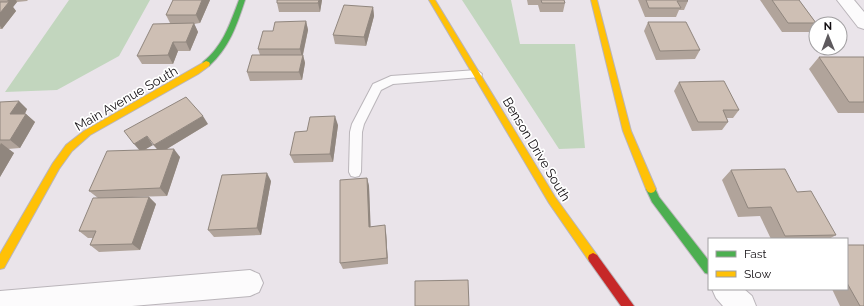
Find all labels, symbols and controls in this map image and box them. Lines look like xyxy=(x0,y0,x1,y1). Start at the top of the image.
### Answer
north arrow xyxy=(808,16,848,56)
text: N xyxy=(824,20,832,33)
street label: Main Avenue South xyxy=(72,63,180,134)
street label: Benson Drive South xyxy=(500,95,573,204)
legend xyxy=(708,238,848,290)
text: Fast xyxy=(744,247,767,261)
text: Slow xyxy=(744,267,771,281)

